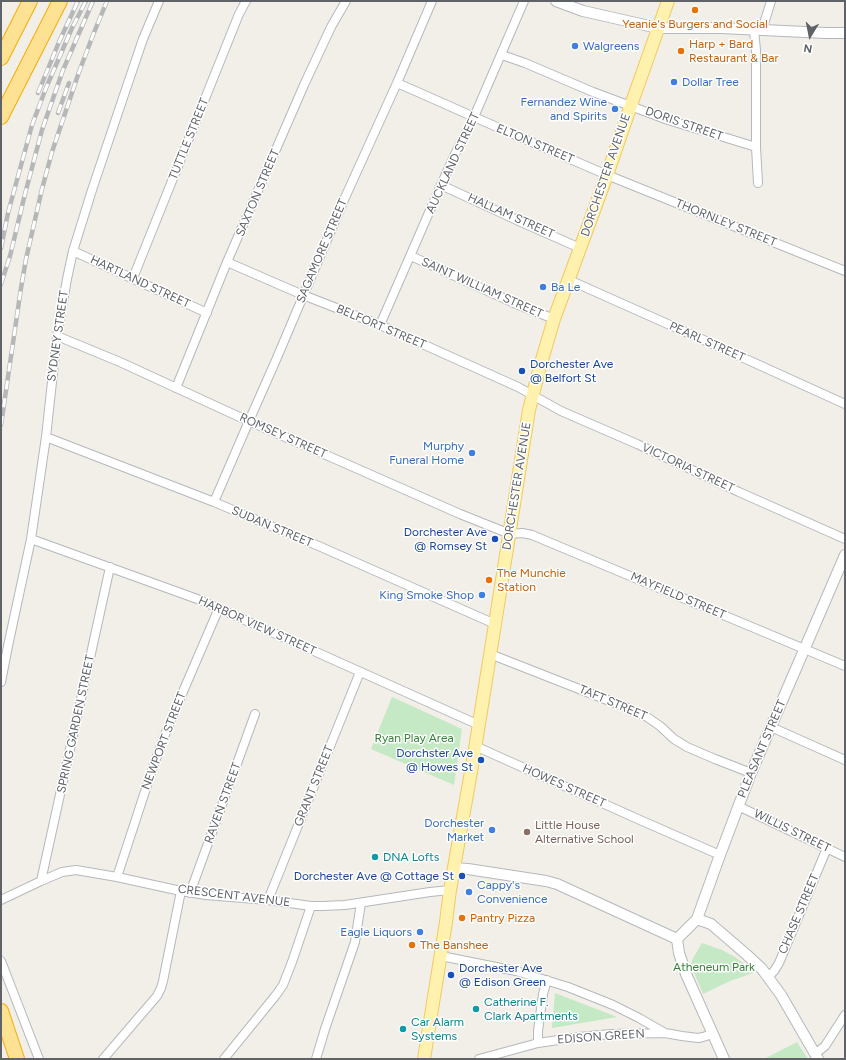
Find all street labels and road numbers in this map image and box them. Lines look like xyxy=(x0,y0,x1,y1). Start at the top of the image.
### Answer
street label: TUTTLE STREET xyxy=(166,96,212,182)
street label: DORIS STREET xyxy=(643,104,725,144)
street label: AUCKLAND STREET xyxy=(423,110,483,216)
street label: DORCHESTER AVENUE xyxy=(578,112,634,238)
street label: ELTON STREET xyxy=(494,121,576,167)
street label: SAXTON STREET xyxy=(233,147,283,239)
street label: HALLAM STREET xyxy=(466,190,556,242)
street label: THORNLEY STREET xyxy=(673,196,779,250)
street label: SAGAMORE STREET xyxy=(294,197,350,305)
street label: HARTLAND STREET xyxy=(88,253,192,311)
street label: SAINT WILLIAM STREET xyxy=(419,255,545,321)
street label: SYDNEY STREET xyxy=(44,290,72,382)
street label: BELFORT STREET xyxy=(334,302,428,352)
street label: PEARL STREET xyxy=(667,319,747,365)
street label: ROMSEY STREET xyxy=(237,410,329,462)
street label: DORCHESTER AVENUE xyxy=(500,421,534,551)
street label: VICTORIA STREET xyxy=(639,440,737,496)
street label: SUDAN STREET xyxy=(229,503,315,551)
street label: MAYFIELD STREET xyxy=(628,569,728,623)
street label: HARBOR VIEW STREET xyxy=(196,594,318,658)
street label: SPRING GARDEN STREET xyxy=(54,654,98,794)
street label: TAFT STREET xyxy=(577,682,649,724)
street label: NEWPORT STREET xyxy=(139,690,189,792)
street label: PLEASANT STREET xyxy=(735,698,789,800)
street label: GRANT STREET xyxy=(291,743,337,829)
street label: RAVEN STREET xyxy=(202,761,244,845)
street label: HOWES STREET xyxy=(520,761,608,811)
street label: WILLIS STREET xyxy=(751,806,833,856)
street label: CHASE STREET xyxy=(776,872,822,956)
street label: CRESCENT AVENUE xyxy=(177,882,291,910)
street label: EDISON GREEN xyxy=(557,1027,645,1047)

